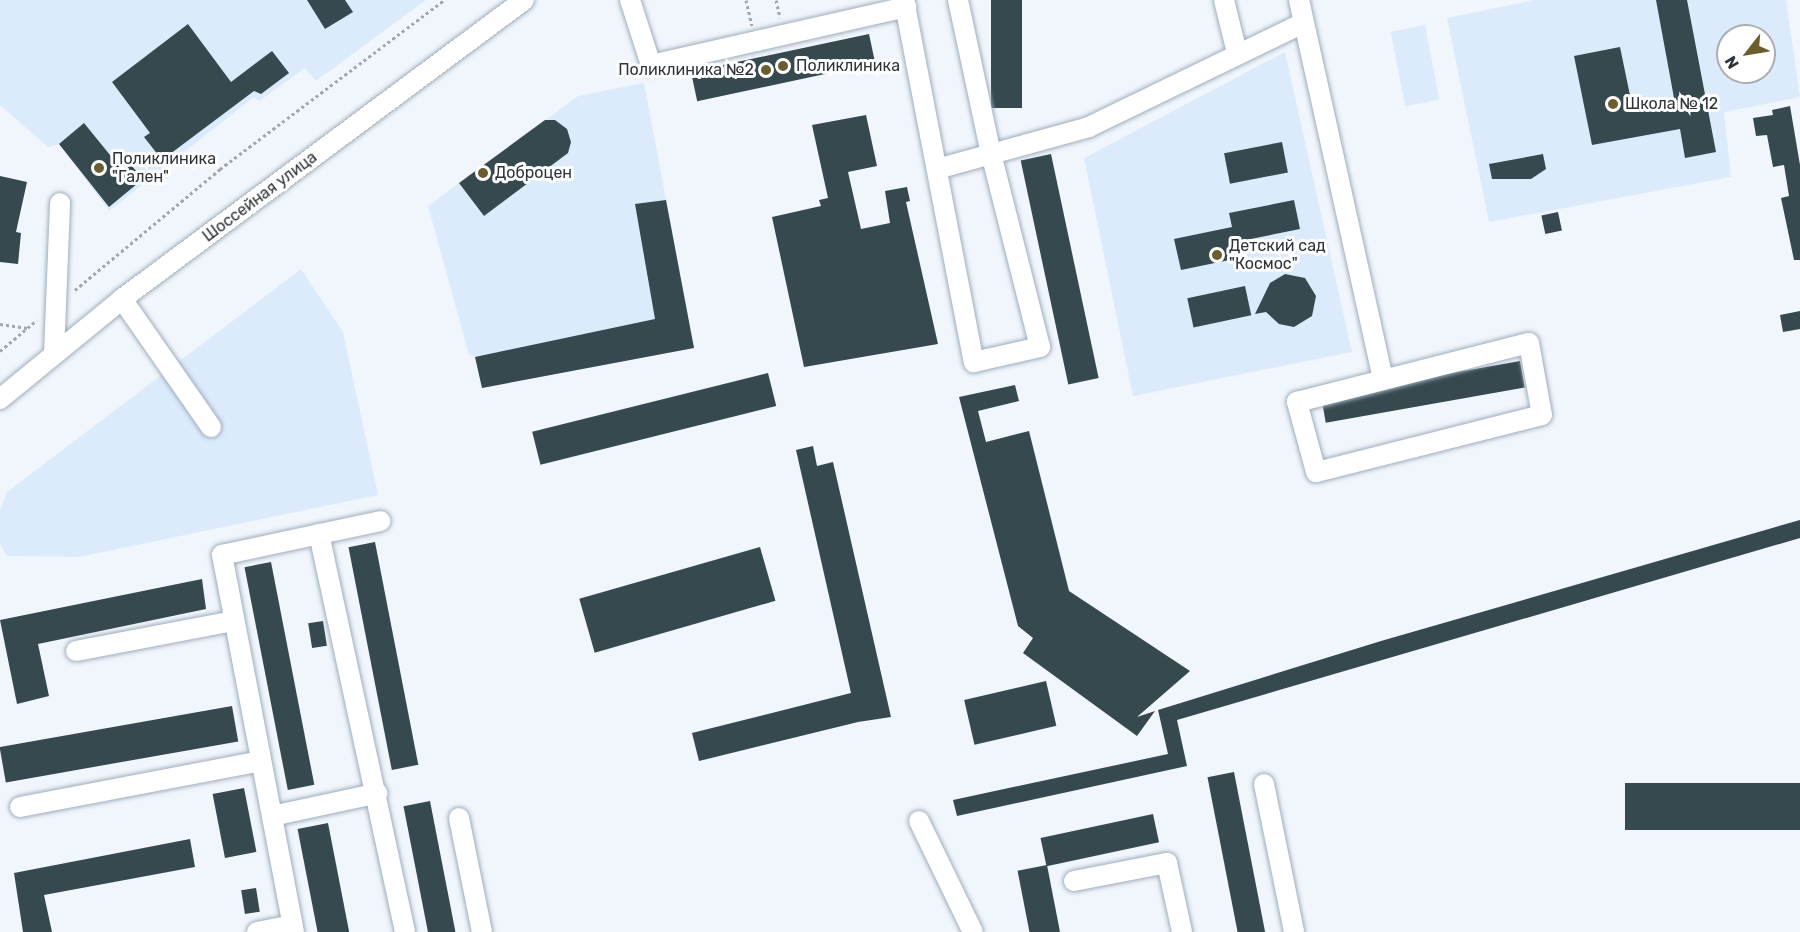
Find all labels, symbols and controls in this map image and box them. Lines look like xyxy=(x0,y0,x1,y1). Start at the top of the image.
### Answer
north arrow xyxy=(1716,24,1776,84)
text: N xyxy=(1721,53,1743,72)
place label: Поликлиника xyxy=(796,56,900,76)
marker: Поликлиника xyxy=(774,57,792,75)
place label: Поликлиника №2 xyxy=(618,60,754,80)
marker: Поликлиника №2 xyxy=(759,63,773,77)
place label: Школа № 12 xyxy=(1625,94,1718,114)
marker: Школа № 12 xyxy=(1606,97,1620,111)
street label: Шоссейная улица xyxy=(199,148,321,246)
place label: Поликлиника "Гален" xyxy=(112,149,216,187)
marker: Поликлиника "Гален" xyxy=(90,159,108,177)
place label: Доброцен xyxy=(495,163,572,183)
marker: Доброцен xyxy=(476,166,490,180)
place label: Детский сад "Космос" xyxy=(1229,236,1326,274)
marker: Детский сад "Космос" xyxy=(1210,248,1224,262)

